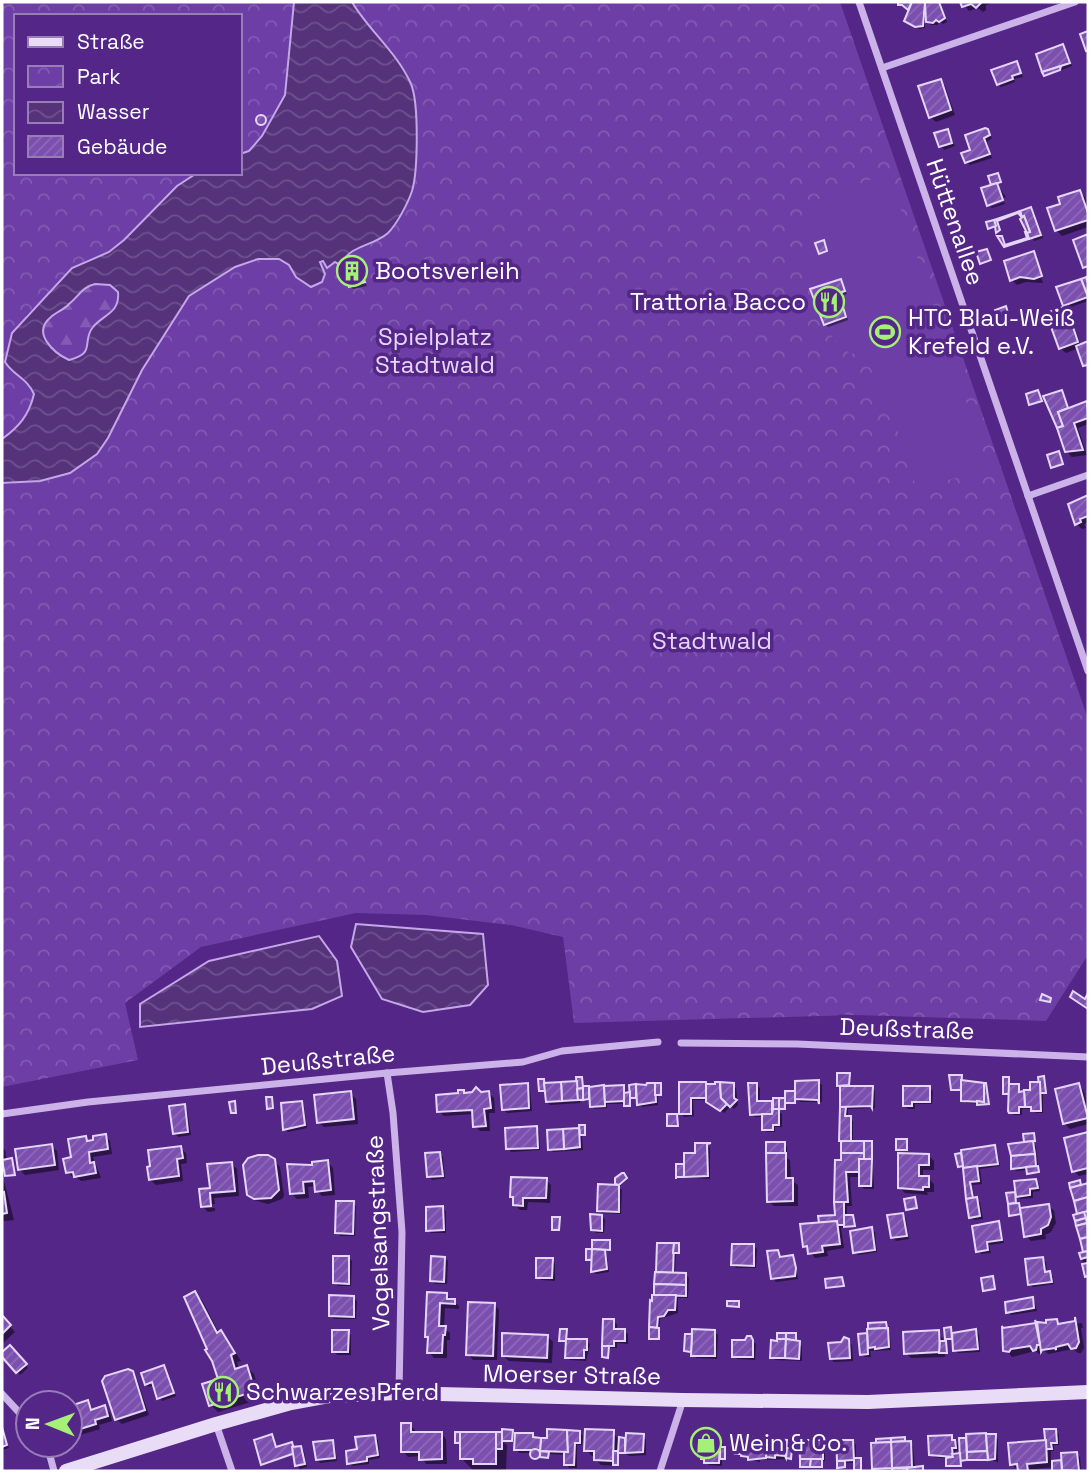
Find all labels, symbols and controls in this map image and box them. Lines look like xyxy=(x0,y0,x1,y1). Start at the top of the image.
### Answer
legend xyxy=(14,14,242,175)
text: Straße xyxy=(77,28,145,55)
text: Park xyxy=(77,63,121,90)
text: Wasser xyxy=(77,98,150,125)
text: Gebäude xyxy=(77,133,167,160)
street label: Hüttenallee xyxy=(919,154,992,289)
building icon: Bootsverleih xyxy=(335,254,369,288)
place label: Bootsverleih xyxy=(375,255,520,286)
restaurant icon: Trattoria Bacco xyxy=(812,285,846,319)
place label: Trattoria Bacco xyxy=(630,286,806,317)
place label: HTC Blau-Weiß Krefeld e.V. xyxy=(908,302,1075,361)
sports icon: HTC Blau-Weiß Krefeld e.V. xyxy=(868,315,902,349)
park label: Spielplatz Stadtwald xyxy=(375,321,495,380)
park label: Stadtwald xyxy=(652,625,772,656)
street label: Deußstraße xyxy=(839,1011,975,1046)
street label: Deußstraße xyxy=(259,1037,397,1082)
street label: Vogelsangstraße xyxy=(359,1135,396,1331)
street label: Moerser Straße xyxy=(483,1357,661,1392)
restaurant icon: Schwarzes Pferd xyxy=(206,1375,240,1409)
place label: Schwarzes Pferd xyxy=(246,1376,439,1407)
north arrow xyxy=(14,1389,84,1459)
text: N xyxy=(20,1417,45,1430)
shop icon: Wein & Co. xyxy=(689,1426,723,1460)
place label: Wein & Co. xyxy=(729,1427,847,1458)

